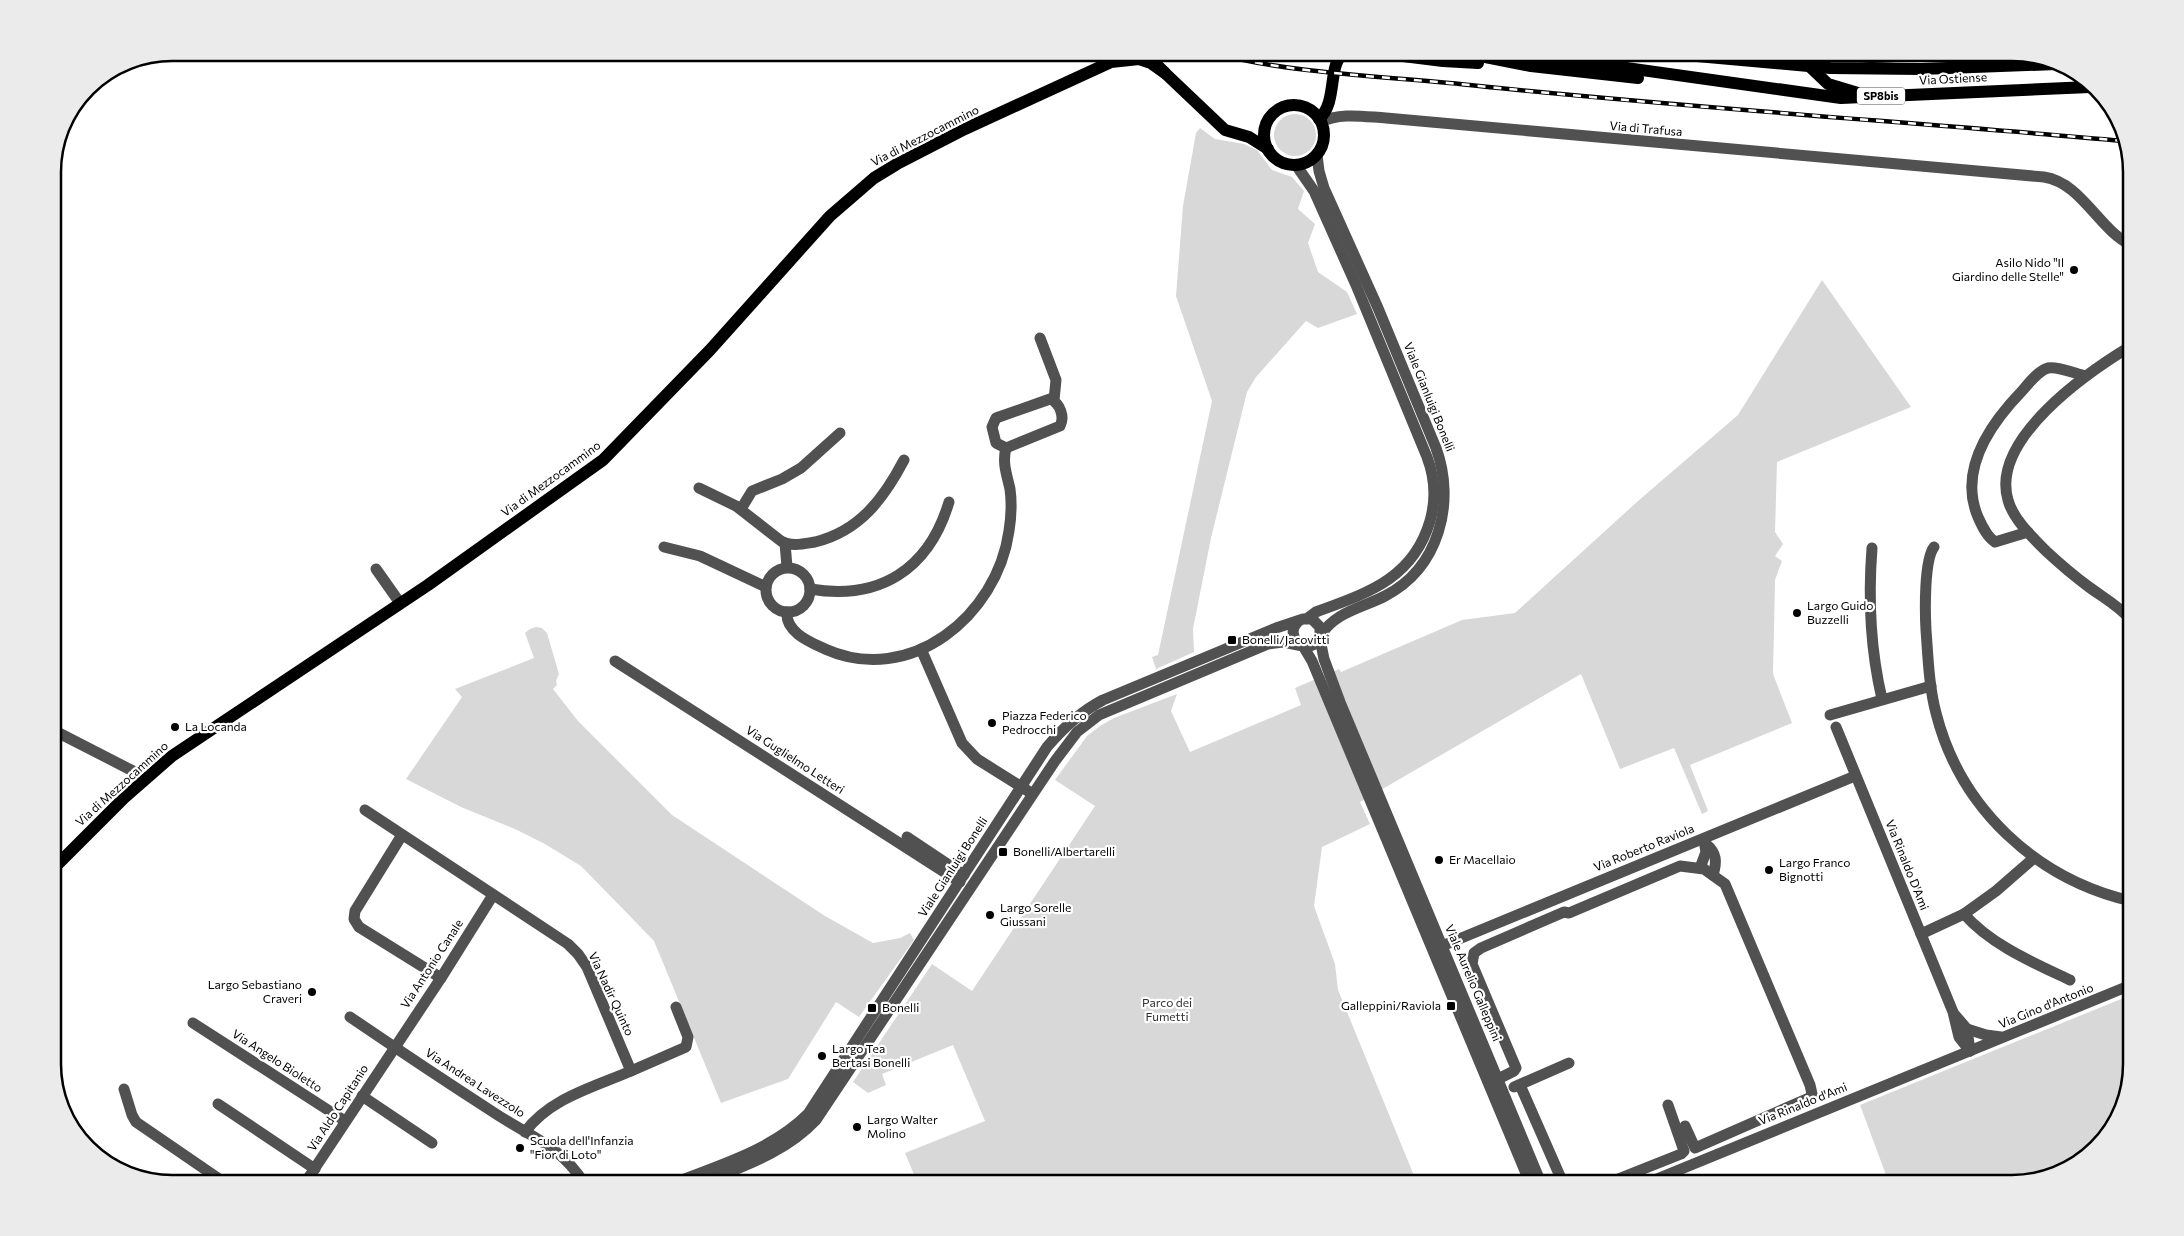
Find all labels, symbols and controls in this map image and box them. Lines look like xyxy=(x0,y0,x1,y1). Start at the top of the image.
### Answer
street label: Via Ostiense xyxy=(1919,69,1987,87)
road number: SP8bis xyxy=(1857,88,1905,104)
street label: Via di Mezzocammino xyxy=(868,102,981,168)
street label: Via di Trafusa xyxy=(1609,118,1683,138)
place label: Asilo Nido "Il Giardino delle Stelle" xyxy=(1952,255,2064,283)
marker: Asilo Nido "Il Giardino delle Stelle" xyxy=(2068,264,2080,276)
street label: Viale Gianluigi Bonelli xyxy=(1402,340,1458,453)
street label: Via di Mezzocammino xyxy=(498,437,603,519)
place label: Largo Guido Buzzelli xyxy=(1807,598,1873,626)
marker: Largo Guido Buzzelli xyxy=(1791,607,1803,619)
place label: Bonelli/Jacovitti xyxy=(1242,632,1329,647)
marker: Bonelli/Jacovitti xyxy=(1226,634,1238,646)
place label: Piazza Federico Pedrocchi xyxy=(1002,708,1087,736)
marker: Piazza Federico Pedrocchi xyxy=(986,717,998,729)
place label: La Locanda xyxy=(185,719,247,733)
marker: La Locanda xyxy=(169,721,181,733)
street label: Via Guglielmo Letteri xyxy=(744,722,847,796)
street label: Via di Mezzocammino xyxy=(72,738,170,828)
street label: Viale Gianluigi Bonelli xyxy=(915,814,990,919)
street label: Via Rinaldo D'Ami xyxy=(1883,817,1932,912)
street label: Via Roberto Raviola xyxy=(1591,821,1696,874)
place label: Bonelli/Albertarelli xyxy=(1013,844,1115,858)
marker: Bonelli/Albertarelli xyxy=(997,846,1009,858)
place label: Er Macellaio xyxy=(1449,852,1516,866)
marker: Er Macellaio xyxy=(1433,854,1445,866)
place label: Largo Franco Bignotti xyxy=(1779,855,1850,883)
marker: Largo Franco Bignotti xyxy=(1763,864,1775,876)
place label: Largo Sorelle Giussani xyxy=(1000,900,1071,928)
marker: Largo Sorelle Giussani xyxy=(984,909,996,921)
street label: Via Antonio Canale xyxy=(397,916,465,1011)
street label: Viale Aurelio Galleppini xyxy=(1443,922,1505,1043)
street label: Via Nadir Quinto xyxy=(586,949,637,1038)
place label: Largo Sebastiano Craveri xyxy=(208,977,302,1005)
street label: Via Gino d'Antonio xyxy=(1996,980,2095,1031)
marker: Largo Sebastiano Craveri xyxy=(306,986,318,998)
park label: Parco dei Fumetti xyxy=(1142,995,1192,1023)
place label: Galleppini/Raviola xyxy=(1341,998,1441,1012)
place label: Bonelli xyxy=(882,1000,919,1014)
marker: Galleppini/Raviola xyxy=(1445,1000,1457,1012)
marker: Bonelli xyxy=(866,1002,878,1014)
street label: Via Angelo Bioletto xyxy=(230,1026,325,1094)
place label: Largo Tea Bertasi Bonelli xyxy=(832,1041,910,1069)
street label: Via Andrea Lavezzolo xyxy=(423,1045,528,1120)
marker: Largo Tea Bertasi Bonelli xyxy=(816,1050,828,1062)
street label: Via Aldo Capitanio xyxy=(304,1061,370,1153)
street label: Via Rinaldo d'Ami xyxy=(1756,1079,1849,1127)
place label: Largo Walter Molino xyxy=(867,1112,938,1140)
marker: Largo Walter Molino xyxy=(851,1121,863,1133)
place label: Scuola dell'Infanzia "Fior di Loto" xyxy=(530,1133,634,1161)
marker: Scuola dell'Infanzia "Fior di Loto" xyxy=(514,1142,526,1154)

